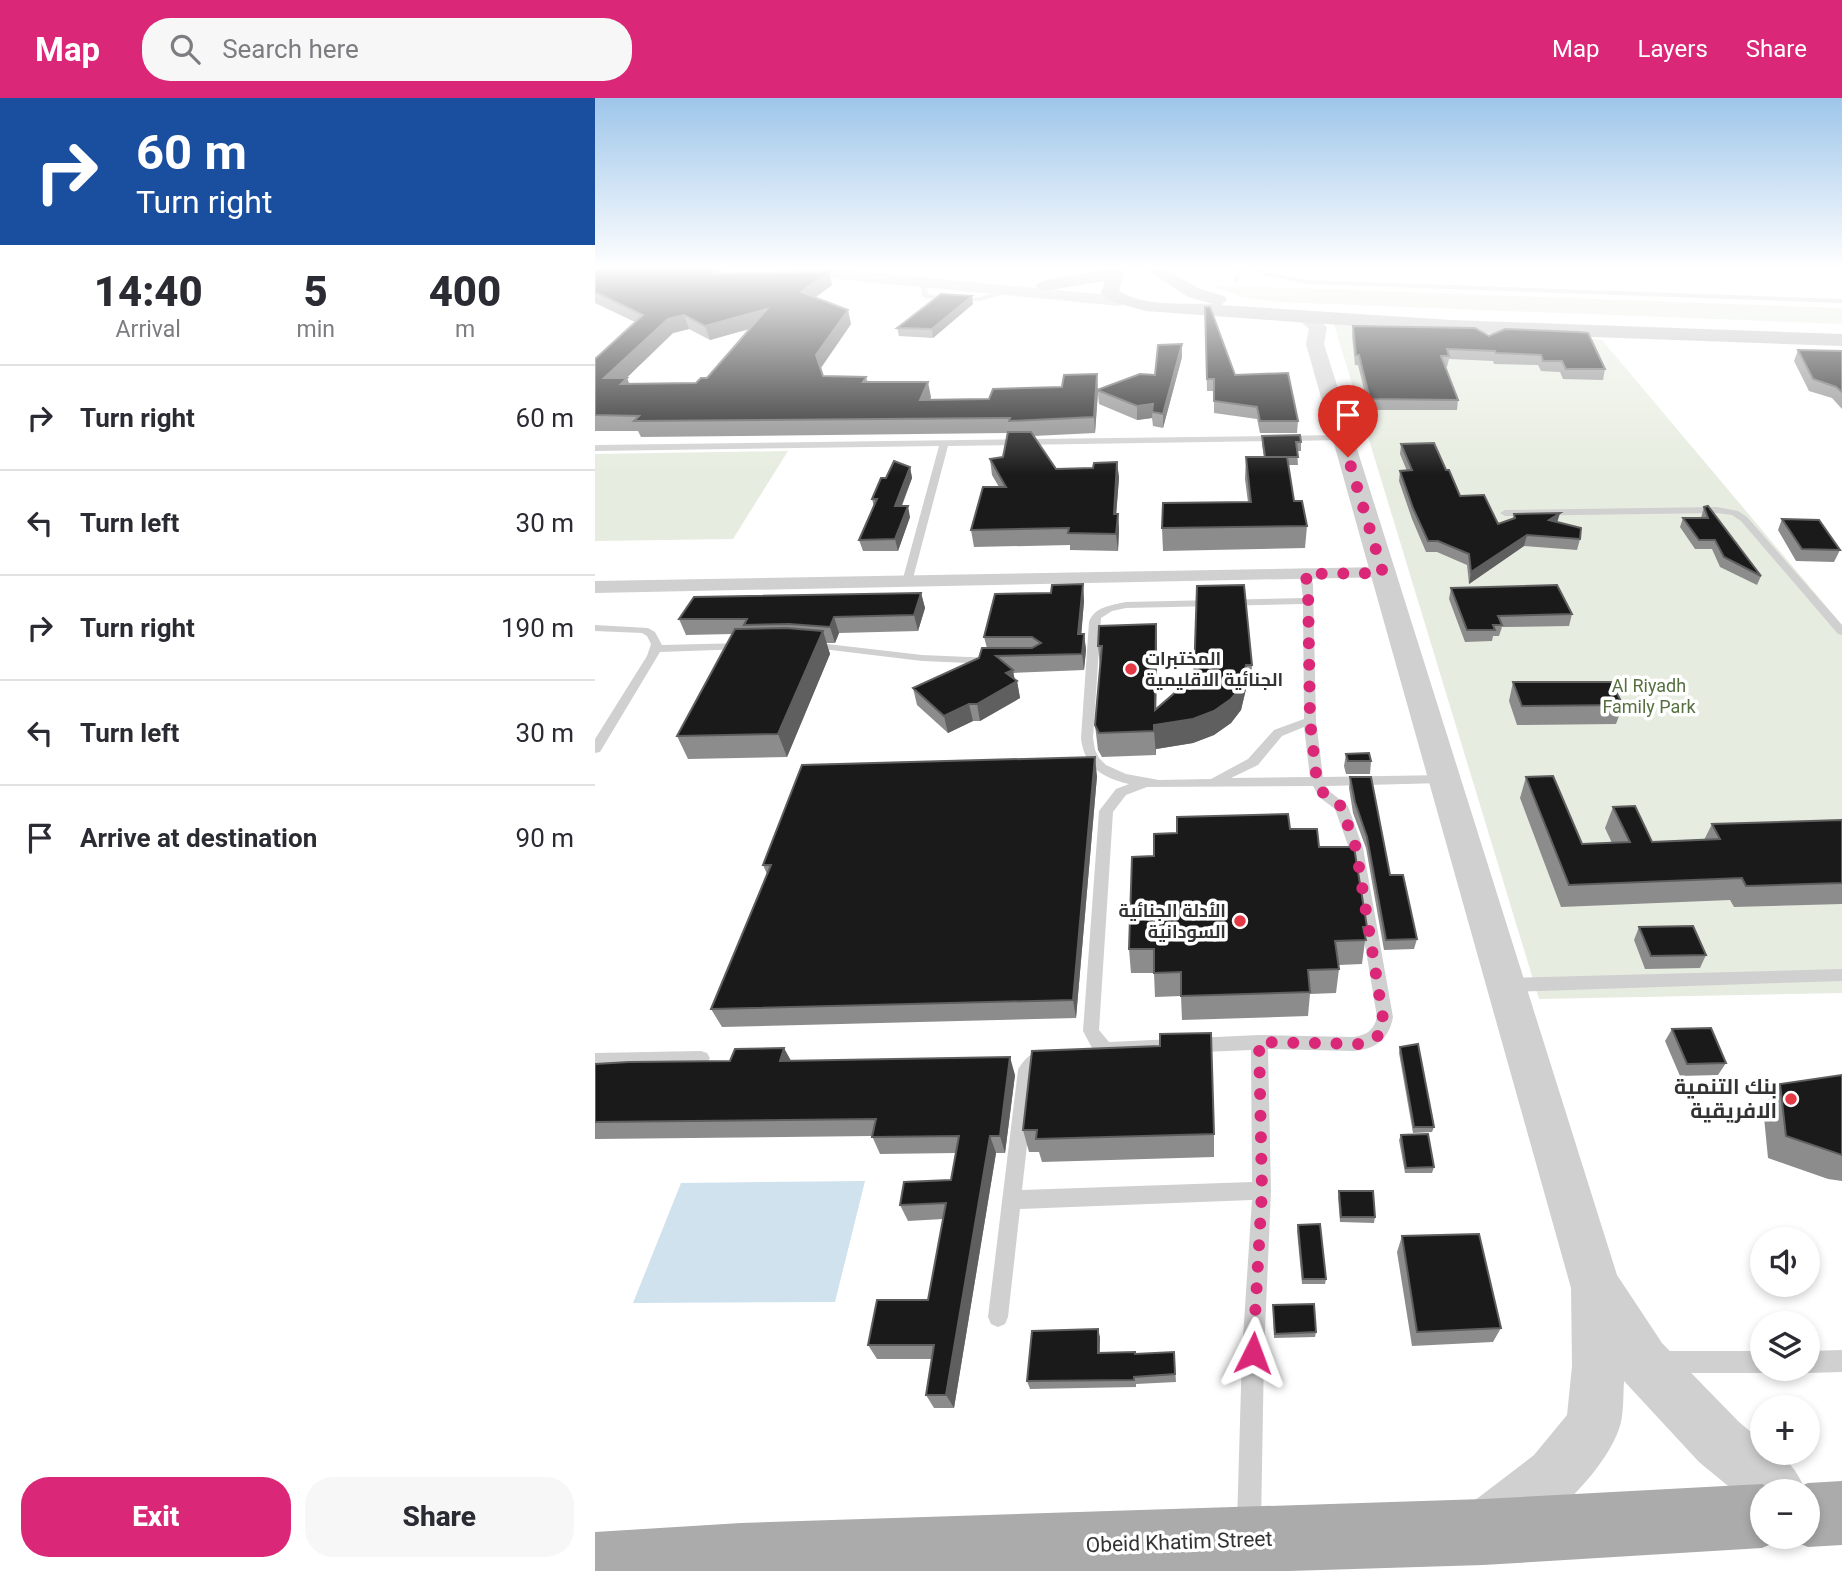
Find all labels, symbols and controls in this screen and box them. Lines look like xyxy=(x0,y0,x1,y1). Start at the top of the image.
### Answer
search box xyxy=(142,18,632,81)
text: Map xyxy=(35,30,100,69)
icon: search xyxy=(166,30,204,68)
text: Search here xyxy=(222,34,359,64)
text: Map xyxy=(1552,35,1600,63)
text: Layers xyxy=(1638,35,1708,63)
text: Share xyxy=(1746,35,1807,63)
text: 60 m xyxy=(136,124,247,181)
icon: right xyxy=(21,126,112,217)
text: Turn right xyxy=(136,183,272,221)
text: 14:40 xyxy=(94,267,203,316)
text: 5 xyxy=(304,267,328,316)
text: 400 xyxy=(429,267,501,316)
text: Arrival xyxy=(116,316,181,343)
text: min xyxy=(296,316,335,343)
text: m xyxy=(455,316,475,343)
pin xyxy=(1318,385,1378,457)
icon: arrive xyxy=(1329,396,1367,434)
icon: right xyxy=(21,399,59,437)
text: Turn right xyxy=(80,403,195,433)
text: 60 m xyxy=(516,403,574,433)
icon: left xyxy=(21,504,59,542)
text: Turn left xyxy=(80,508,179,538)
text: 30 m xyxy=(516,508,574,538)
icon: right xyxy=(21,609,59,647)
text: Turn right xyxy=(80,613,195,643)
text: 190 m xyxy=(501,613,574,643)
place label: المختبرات الجنائية الاقليمية xyxy=(1145,648,1283,690)
marker: المختبرات الجنائية الاقليمية xyxy=(1123,661,1139,677)
park label: Al Riyadh Family Park xyxy=(1602,675,1696,717)
icon: left xyxy=(21,714,59,752)
text: Turn left xyxy=(80,718,179,748)
text: 30 m xyxy=(516,718,574,748)
icon: arrive xyxy=(21,819,59,857)
text: Arrive at destination xyxy=(80,823,317,853)
text: 90 m xyxy=(516,823,574,853)
place label: الأدلة الجنائية السودانية xyxy=(1119,900,1226,943)
marker: الأدلة الجنائية السودانية xyxy=(1232,913,1248,929)
place label: بنك التنمية الافريقية xyxy=(1674,1075,1777,1123)
marker: بنك التنمية الافريقية xyxy=(1783,1091,1799,1107)
map controls xyxy=(1750,1227,1820,1549)
button: sound xyxy=(1750,1227,1820,1297)
button: layers xyxy=(1750,1311,1820,1381)
position arrow xyxy=(1216,1316,1290,1390)
button: + xyxy=(1750,1395,1820,1465)
button: Exit xyxy=(21,1477,291,1557)
button: Share xyxy=(305,1477,574,1557)
button: − xyxy=(1750,1479,1820,1549)
street label: Obeid Khatim Street xyxy=(1085,1527,1273,1557)

